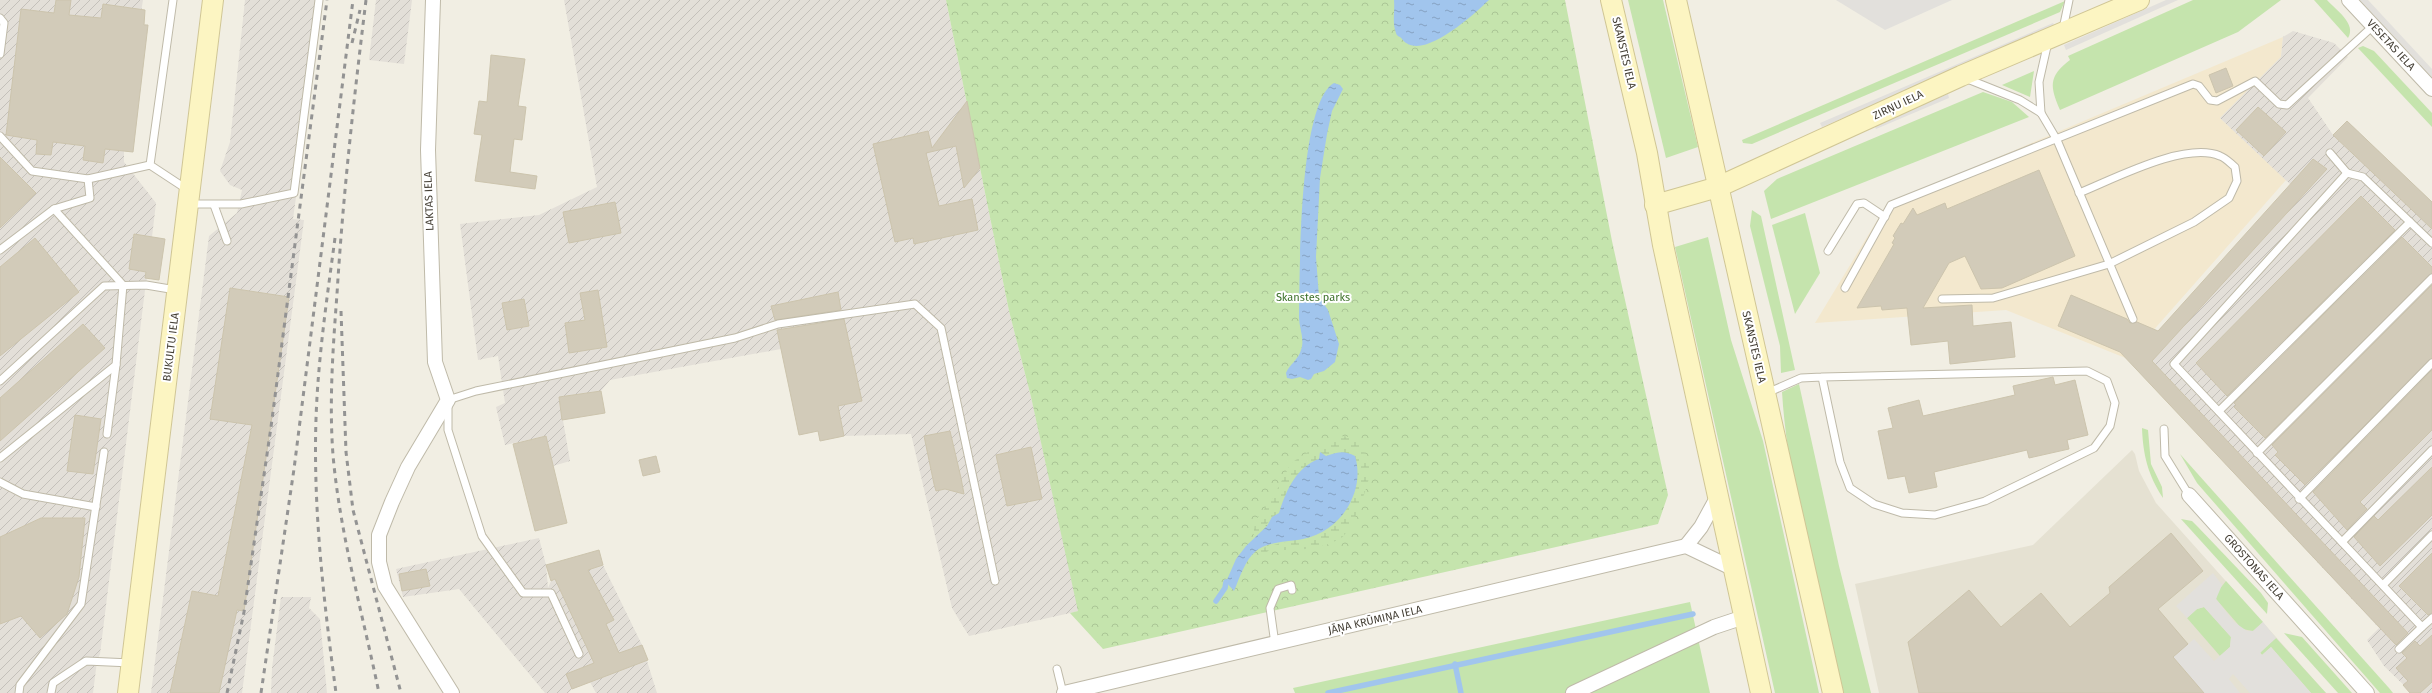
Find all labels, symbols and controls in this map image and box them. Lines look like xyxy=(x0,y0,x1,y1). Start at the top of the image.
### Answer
street label: SKANSTES IELA xyxy=(1609,16,1639,91)
street label: VESETAS IELA xyxy=(2364,17,2418,74)
street label: ZIRŅU IELA xyxy=(1871,87,1926,123)
street label: LAKTAS IELA xyxy=(421,170,437,231)
park label: Skanstes parks xyxy=(1276,291,1350,304)
street label: SKANSTES IELA xyxy=(1739,310,1769,385)
street label: BUKULTU IELA xyxy=(160,311,182,382)
street label: GROSTONAS IELA xyxy=(2221,532,2287,603)
street label: JĀŅA KRŪMIŅA IELA xyxy=(1327,603,1424,638)

